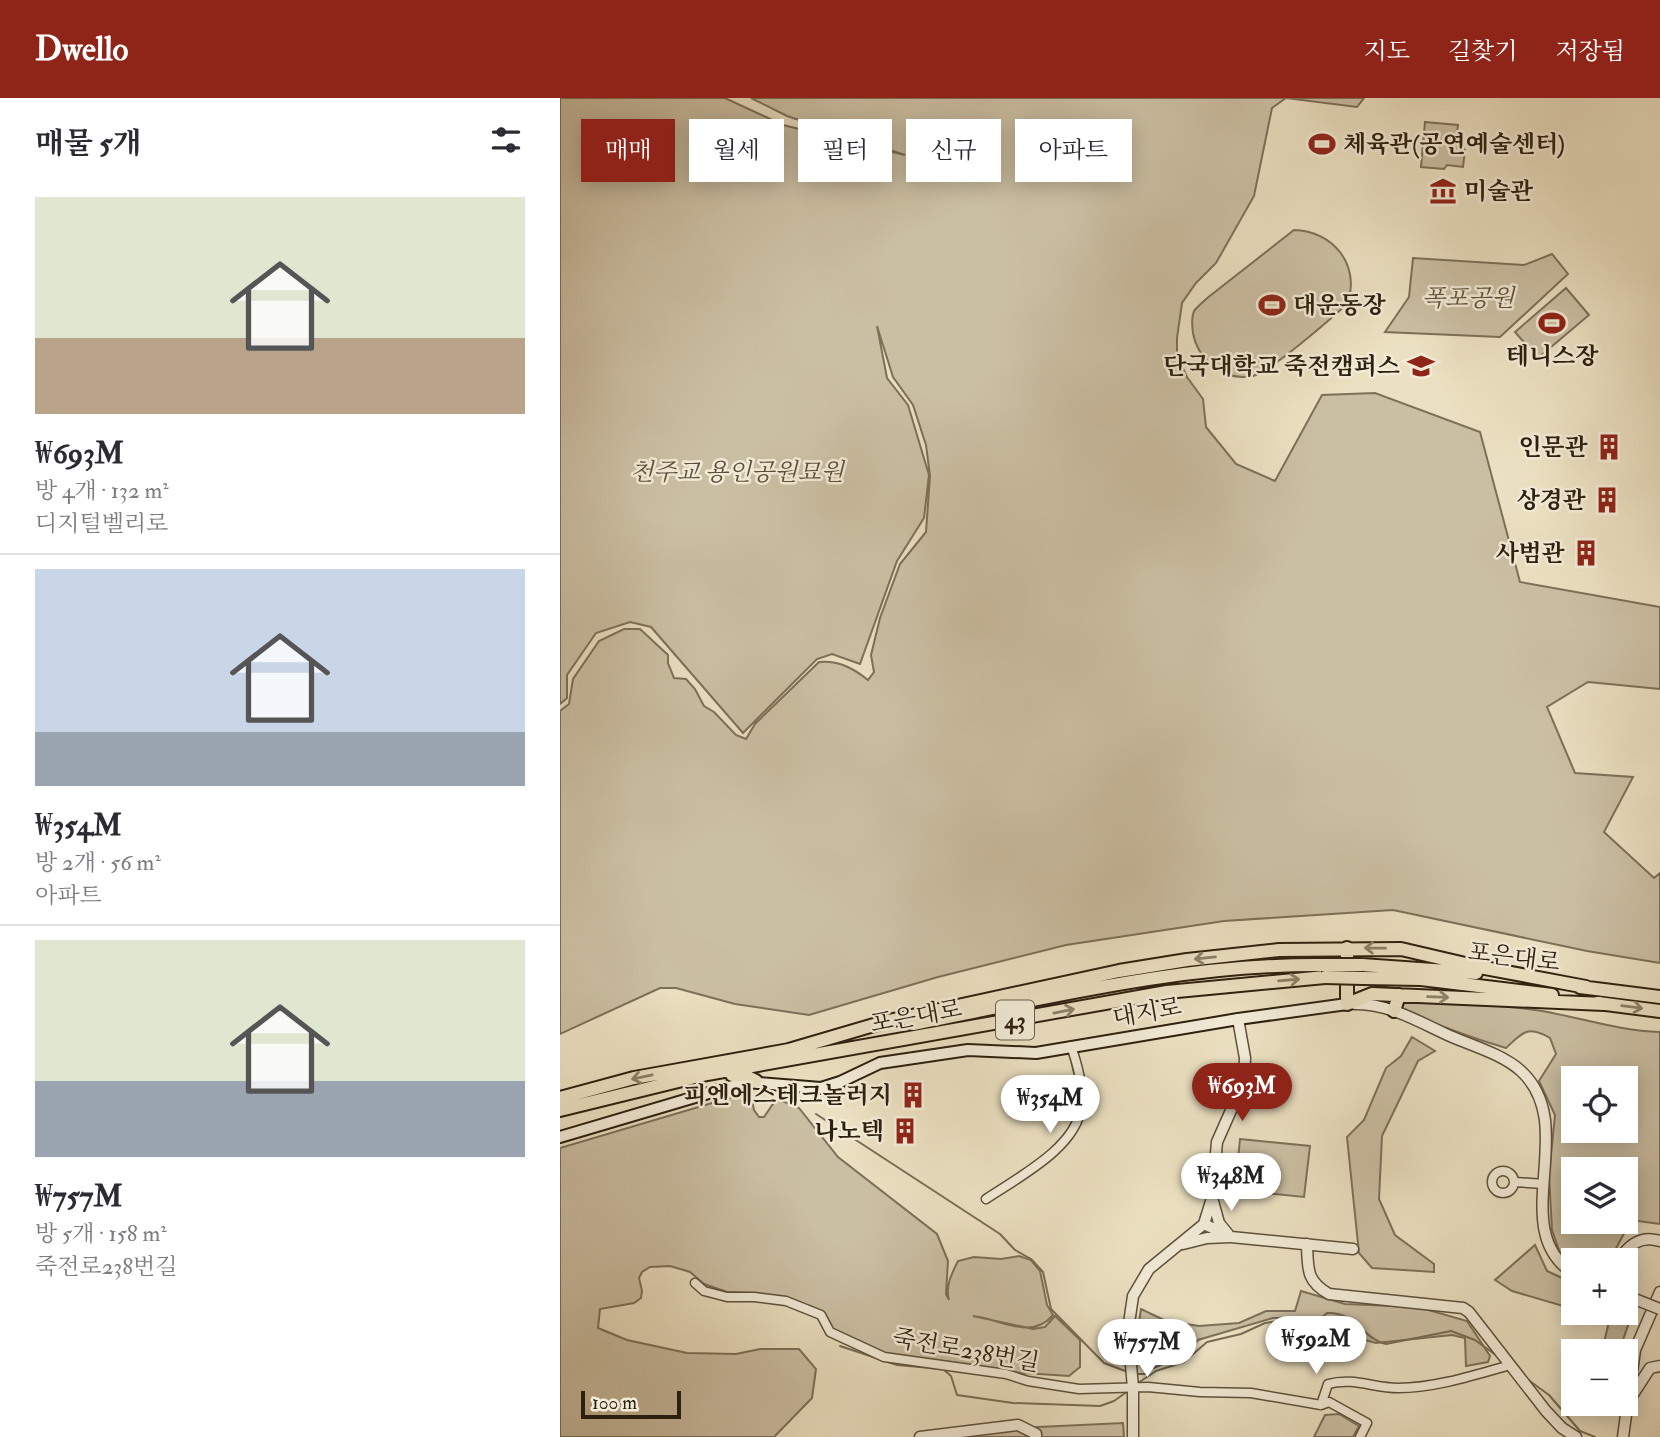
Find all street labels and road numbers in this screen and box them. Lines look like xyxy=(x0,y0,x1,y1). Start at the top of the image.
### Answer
street label: 포은대로 xyxy=(1466,936,1562,979)
street label: 대지로 xyxy=(1110,991,1184,1034)
street label: 포은대로 xyxy=(868,993,964,1040)
road number: 43 xyxy=(996,1001,1034,1040)
street label: 죽전로238번길 xyxy=(890,1322,1042,1379)

